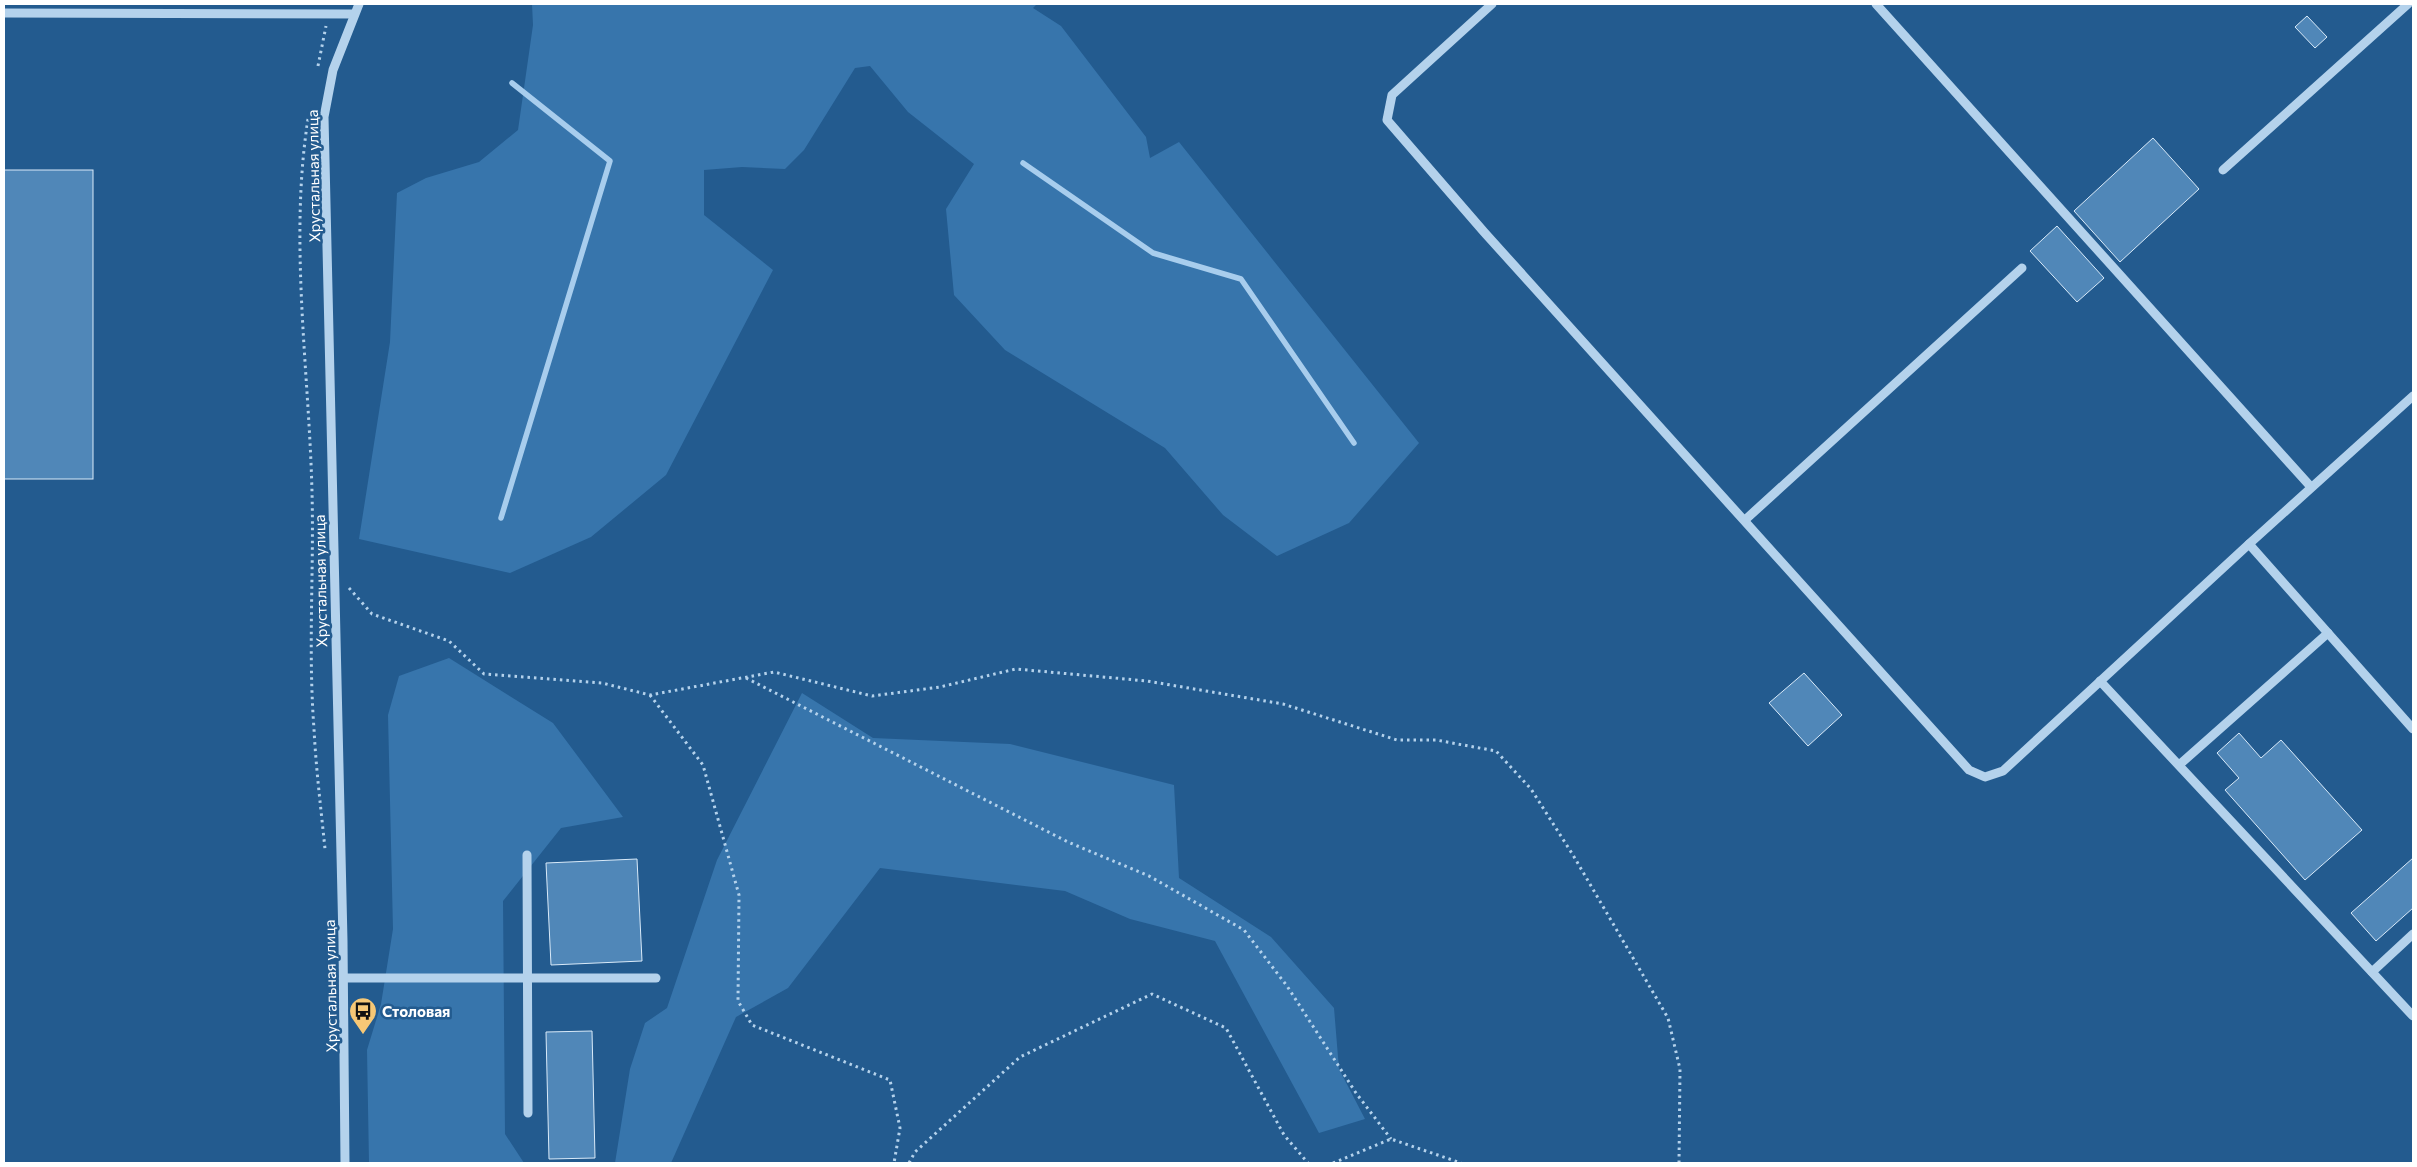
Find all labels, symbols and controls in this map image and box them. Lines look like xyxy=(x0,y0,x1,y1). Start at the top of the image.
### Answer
street label: Хрустальная улица xyxy=(303,109,323,243)
street label: Хрустальная улица xyxy=(310,514,330,648)
street label: Хрустальная улица xyxy=(320,919,340,1053)
bus stop icon: Столовая xyxy=(348,996,378,1035)
place label: Столовая xyxy=(382,1002,450,1020)

